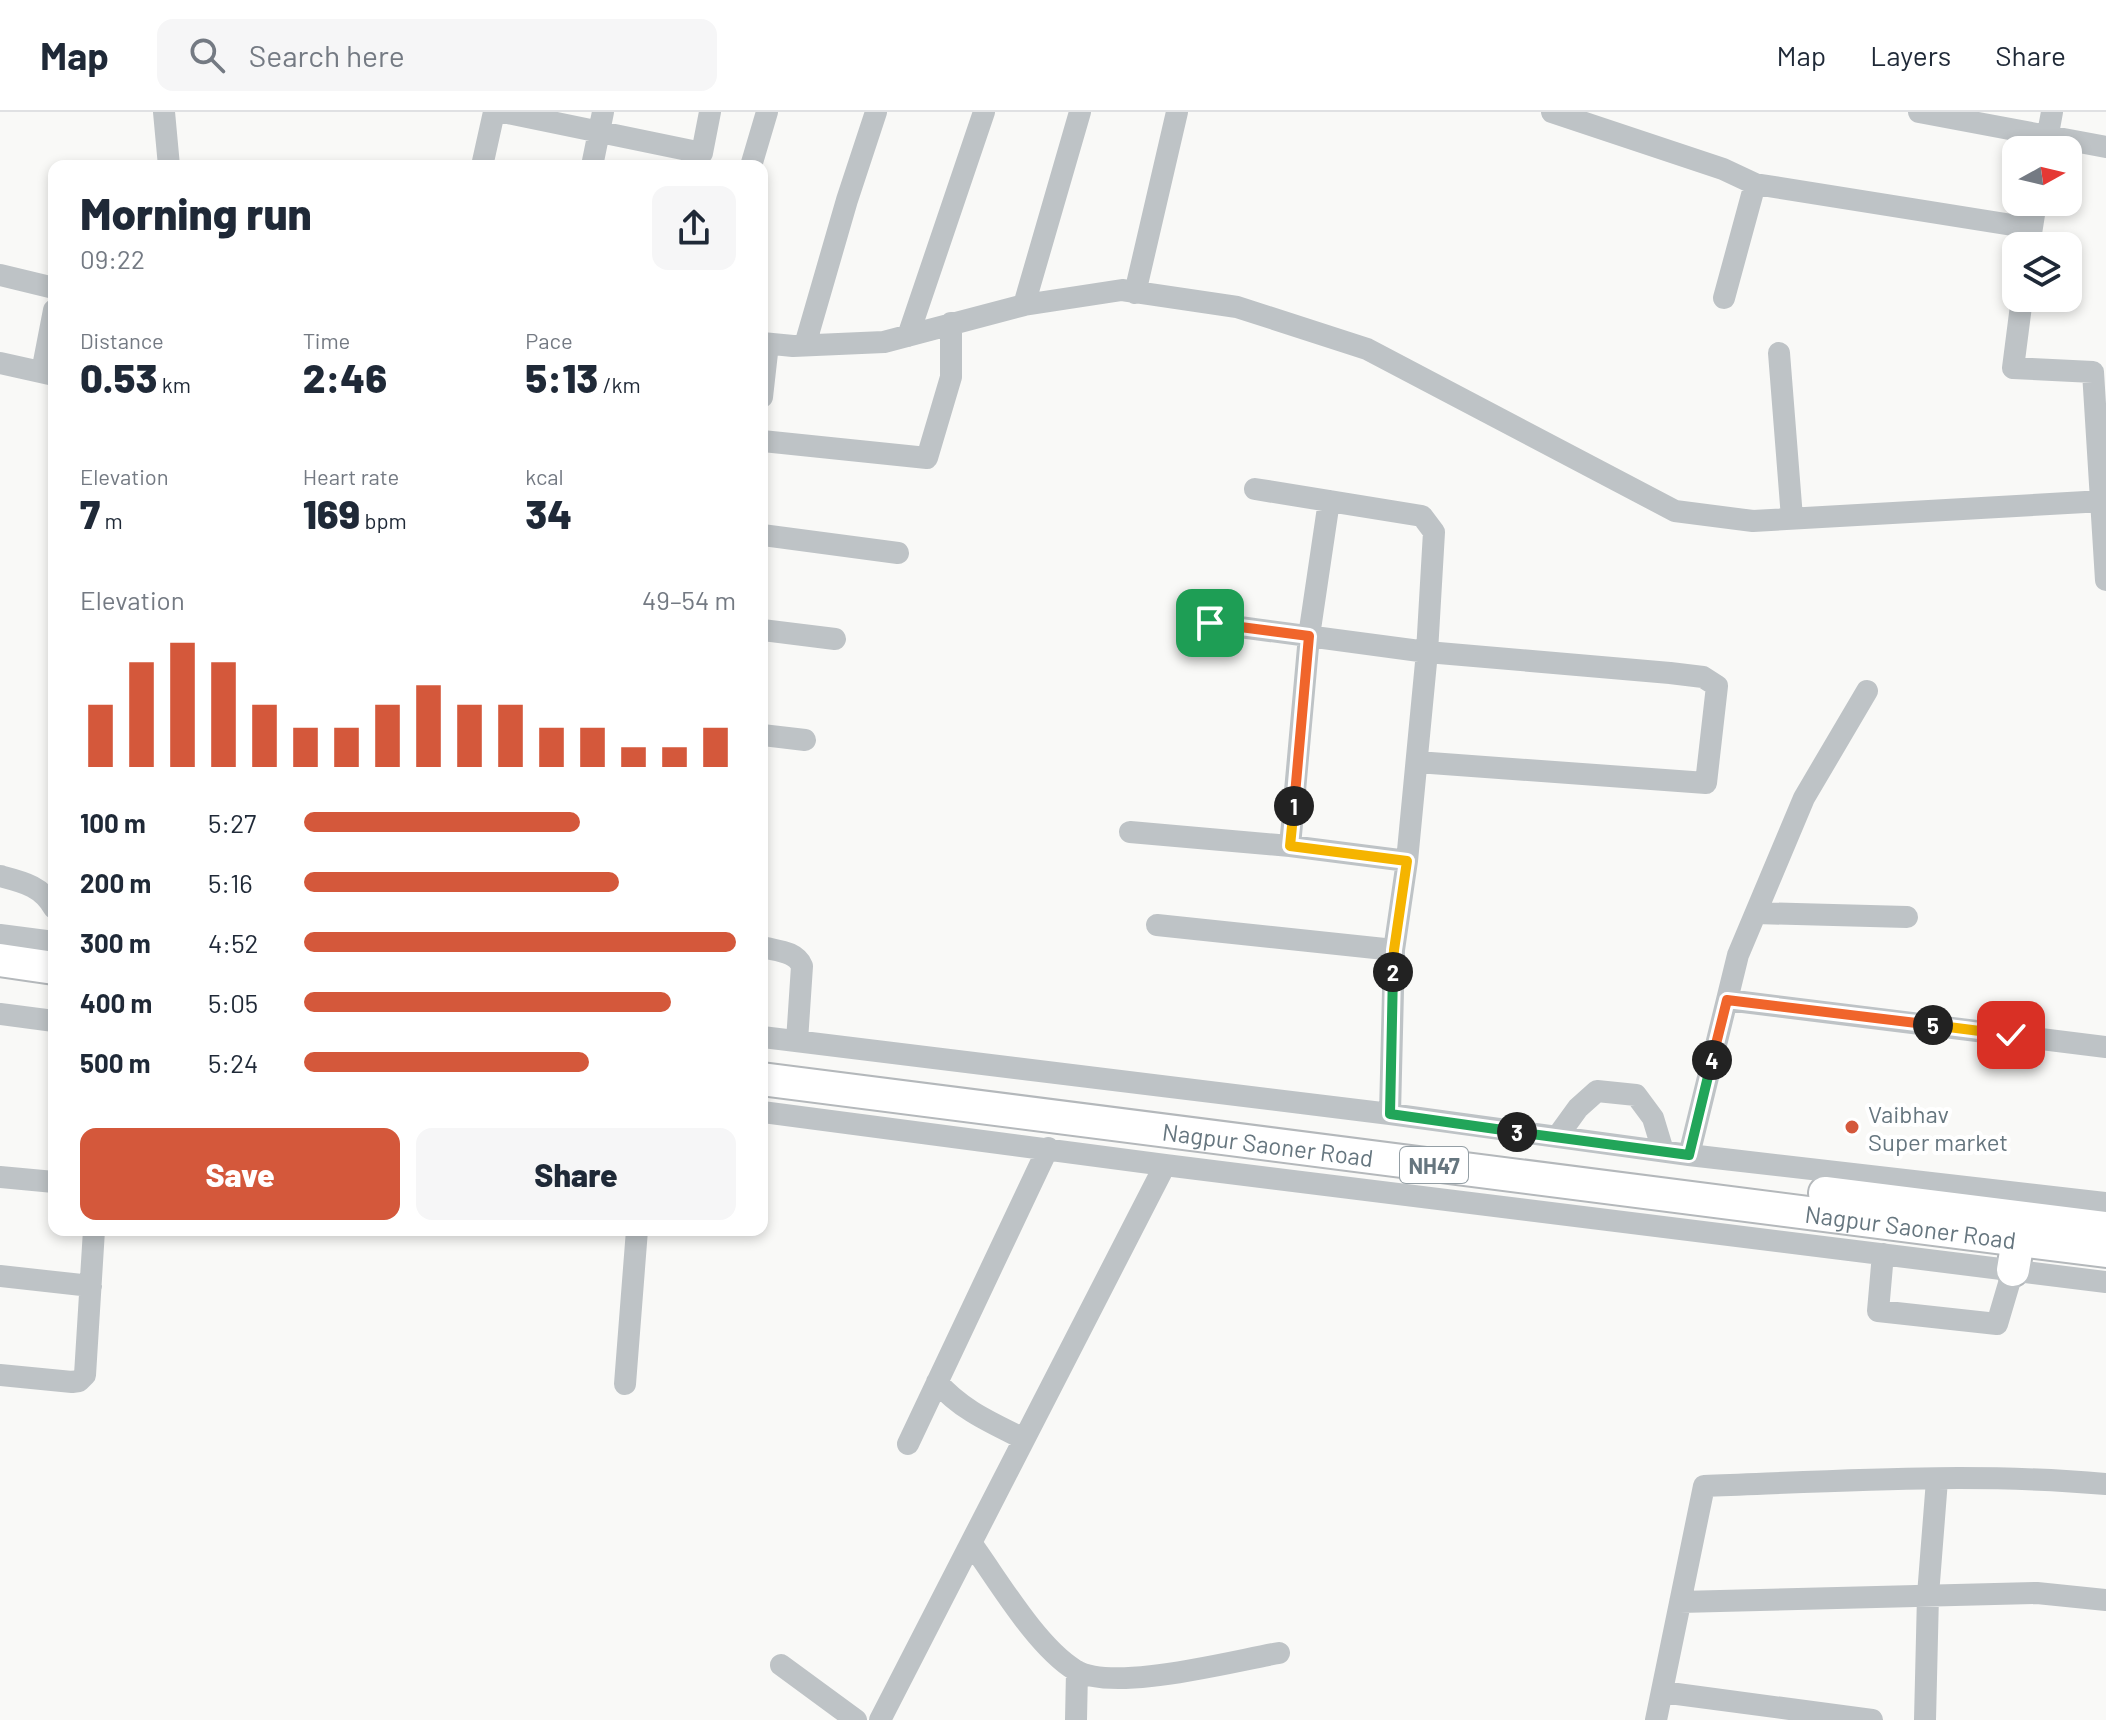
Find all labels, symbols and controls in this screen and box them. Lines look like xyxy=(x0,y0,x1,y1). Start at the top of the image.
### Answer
search box xyxy=(157,19,717,91)
text: Map xyxy=(40,32,109,78)
icon: search xyxy=(185,33,229,77)
text: Search here xyxy=(249,37,405,73)
text: Map xyxy=(1776,38,1826,72)
text: Layers xyxy=(1870,38,1951,72)
text: Share xyxy=(1995,38,2066,72)
north arrow xyxy=(2002,136,2082,216)
map controls xyxy=(2002,136,2082,312)
text: Morning run xyxy=(80,186,312,239)
button: share xyxy=(652,186,736,270)
button: layers xyxy=(2002,232,2082,312)
text: 09:22 xyxy=(80,243,145,274)
text: Distance xyxy=(80,327,164,353)
text: Time xyxy=(303,327,350,353)
text: Pace xyxy=(525,327,573,353)
text: 0.53 xyxy=(80,353,157,401)
text: 2:46 xyxy=(303,353,387,401)
text: 5:13 xyxy=(525,353,598,401)
text: km xyxy=(157,371,191,397)
text: /km xyxy=(598,371,641,397)
text: Elevation xyxy=(80,463,169,489)
text: Heart rate xyxy=(303,463,399,489)
text: kcal xyxy=(525,463,564,489)
text: 7 xyxy=(80,489,100,537)
text: 169 xyxy=(303,489,360,537)
text: 34 xyxy=(525,489,572,537)
text: m xyxy=(100,507,123,533)
text: bpm xyxy=(360,507,407,533)
text: Elevation xyxy=(80,584,185,615)
text: 49–54 m xyxy=(642,584,736,615)
pin xyxy=(1176,589,1244,657)
icon: arrive xyxy=(1188,601,1232,645)
pin: 1 xyxy=(1274,786,1314,826)
text: 1 xyxy=(1290,793,1298,819)
text: 100 m xyxy=(80,807,146,838)
text: 5:27 xyxy=(208,807,256,838)
text: 200 m xyxy=(80,867,151,898)
text: 5:16 xyxy=(208,867,253,898)
text: 300 m xyxy=(80,927,151,958)
text: 4:52 xyxy=(208,927,258,958)
pin: 2 xyxy=(1373,952,1413,992)
text: 2 xyxy=(1387,959,1399,985)
text: 400 m xyxy=(80,987,152,1018)
text: 5:05 xyxy=(208,987,258,1018)
pin xyxy=(1977,1001,2045,1069)
pin: 5 xyxy=(1913,1005,1953,1045)
text: 5 xyxy=(1927,1012,1939,1038)
icon: check xyxy=(1989,1013,2033,1057)
pin: 4 xyxy=(1692,1040,1732,1080)
text: 500 m xyxy=(80,1047,151,1078)
text: 5:24 xyxy=(208,1047,258,1078)
text: 4 xyxy=(1705,1047,1719,1073)
place label: Vaibhav Super market xyxy=(1868,1099,2008,1156)
pin: 3 xyxy=(1497,1112,1537,1152)
street label: Nagpur Saoner Road xyxy=(1161,1116,1375,1172)
marker: Vaibhav Super market xyxy=(1843,1118,1861,1136)
text: 3 xyxy=(1511,1119,1523,1145)
button: Save xyxy=(80,1128,400,1220)
button: Share xyxy=(416,1128,736,1220)
road number: NH47 xyxy=(1400,1147,1468,1183)
street label: Nagpur Saoner Road xyxy=(1803,1198,2018,1254)

